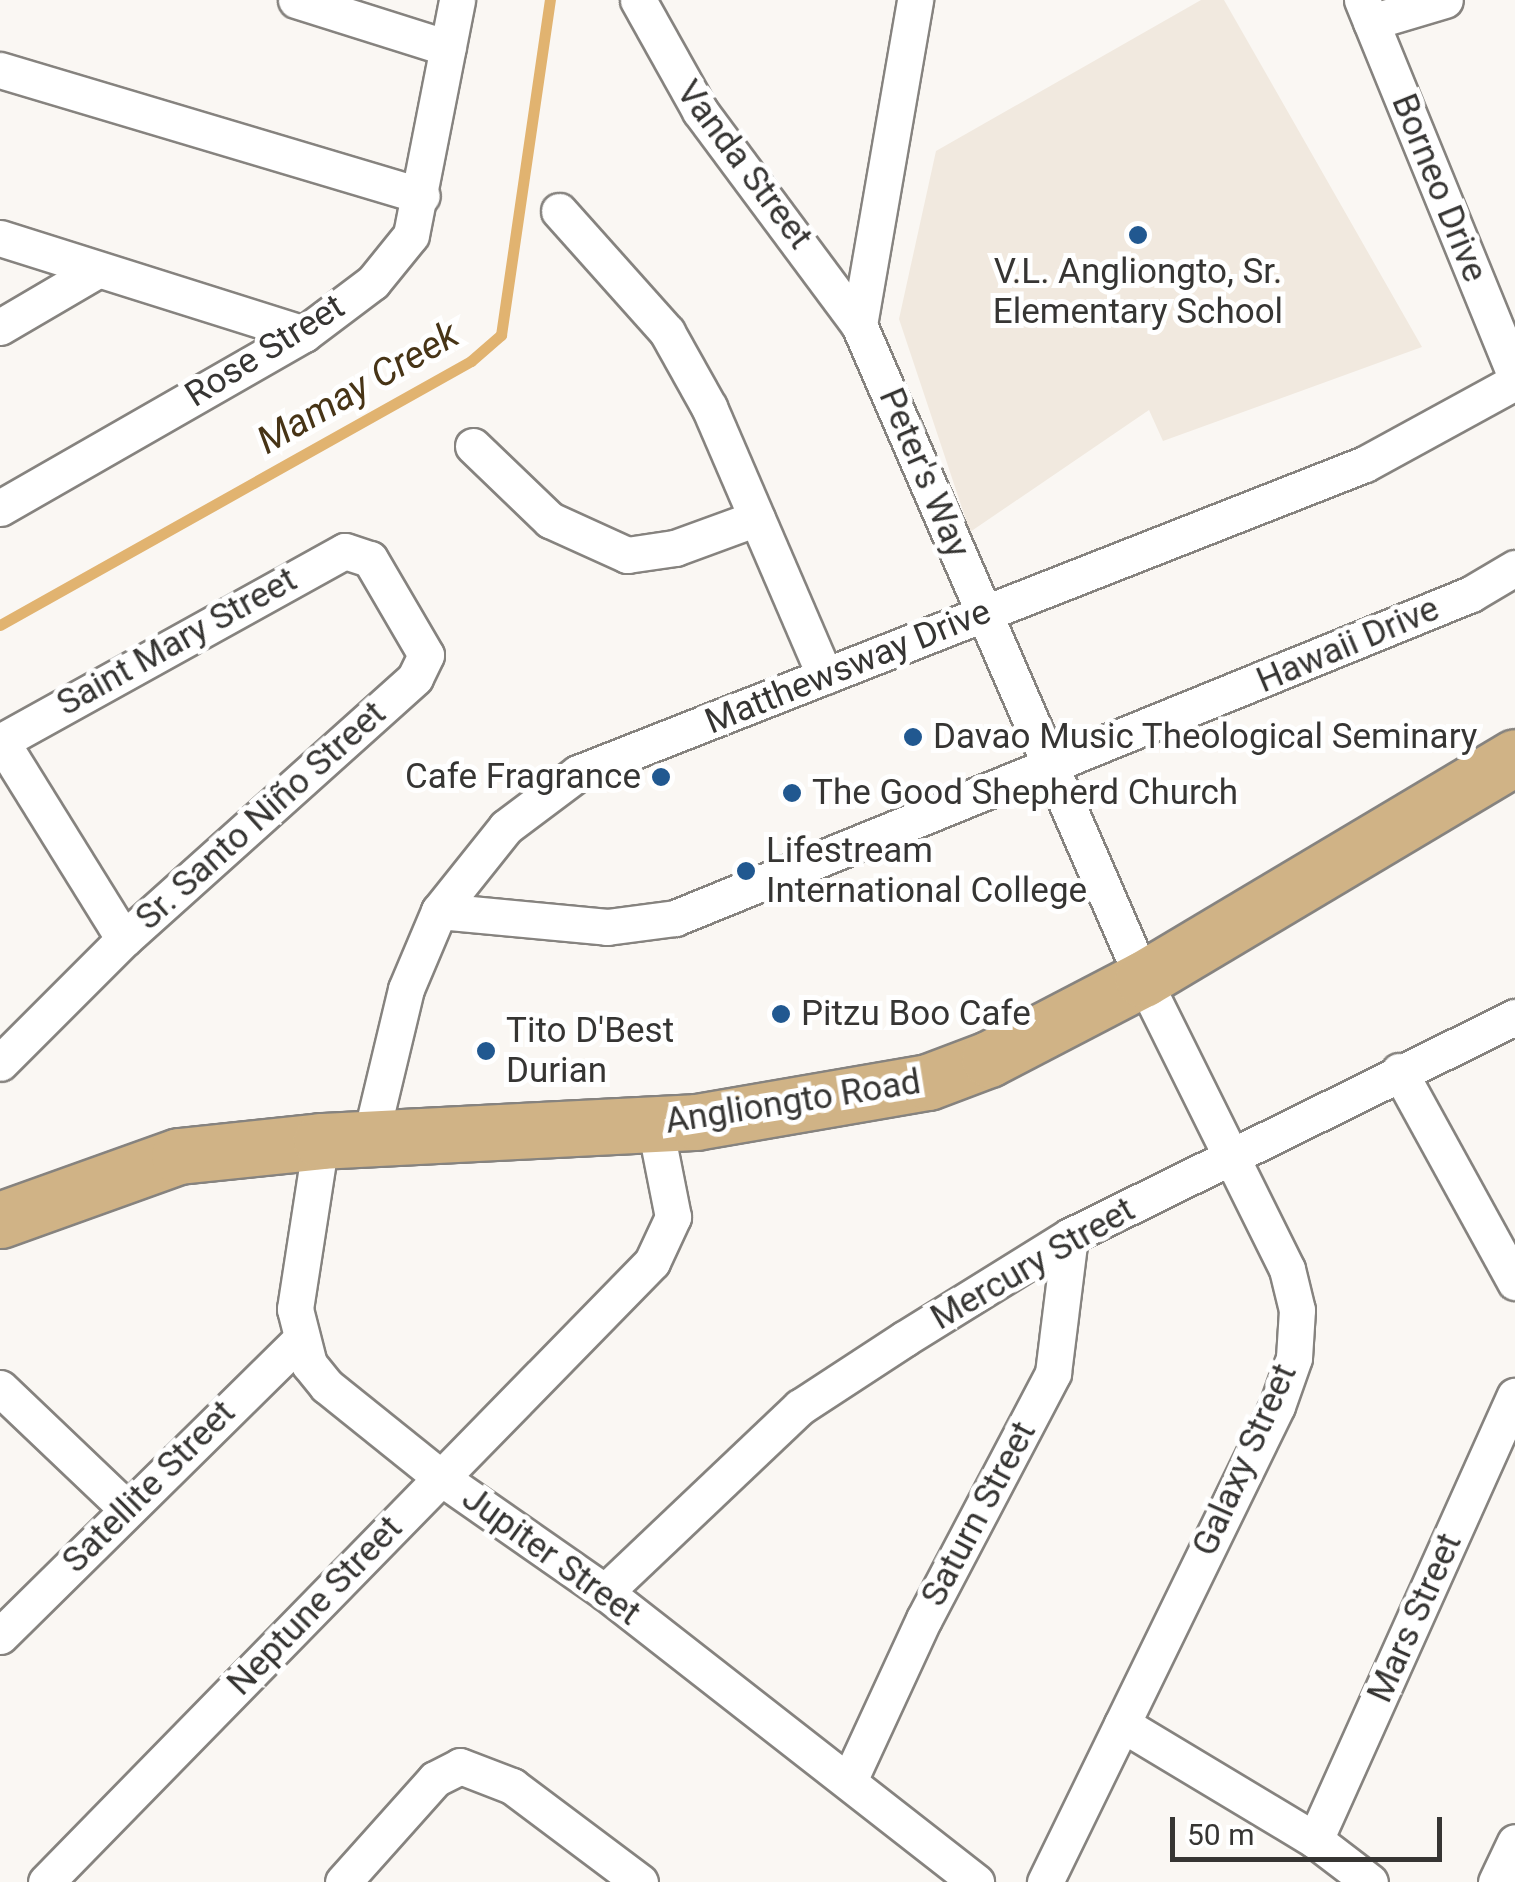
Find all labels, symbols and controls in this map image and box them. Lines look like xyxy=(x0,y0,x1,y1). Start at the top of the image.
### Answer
street label: Vanda Street xyxy=(667,73,821,257)
street label: Borneo Drive xyxy=(1382,88,1496,288)
marker: V.L. Angliongto, Sr. Elementary School xyxy=(1127,224,1149,246)
place label: V.L. Angliongto, Sr. Elementary School xyxy=(993,251,1283,333)
street label: Rose Street xyxy=(178,286,352,416)
water label: Mamay Creek xyxy=(249,312,467,464)
street label: Peter's Way xyxy=(870,382,978,564)
street label: Saint Mary Street xyxy=(50,559,304,725)
street label: Hawaii Drive xyxy=(1251,588,1445,702)
street label: Matthewsway Drive xyxy=(699,591,997,743)
street label: Sr. Santo Niño Street xyxy=(128,693,394,939)
place label: Davao Music Theological Seminary xyxy=(933,716,1478,758)
marker: Davao Music Theological Seminary xyxy=(902,726,924,748)
place label: Cafe Fragrance xyxy=(405,756,641,798)
marker: Cafe Fragrance xyxy=(650,766,672,788)
place label: The Good Shepherd Church xyxy=(812,772,1238,814)
marker: The Good Shepherd Church xyxy=(781,782,803,804)
place label: Lifestream International College xyxy=(766,830,1087,912)
marker: Lifestream International College xyxy=(735,860,757,882)
place label: Pitzu Boo Cafe xyxy=(801,993,1031,1035)
marker: Pitzu Boo Cafe xyxy=(770,1003,792,1025)
place label: Tito D'Best Durian xyxy=(506,1010,674,1092)
marker: Tito D'Best Durian xyxy=(475,1040,497,1062)
street label: Angliongto Road xyxy=(662,1061,924,1143)
street label: Mercury Street xyxy=(924,1189,1142,1339)
street label: Galaxy Street xyxy=(1184,1358,1306,1562)
street label: Satellite Street xyxy=(54,1392,244,1582)
street label: Saturn Street xyxy=(913,1415,1045,1613)
street label: Jupiter Street xyxy=(454,1477,648,1635)
street label: Neptune Street xyxy=(219,1508,411,1704)
street label: Mars Street xyxy=(1359,1527,1471,1709)
scale bar xyxy=(1175,1797,1448,1859)
text: 50 m xyxy=(1187,1817,1254,1852)

